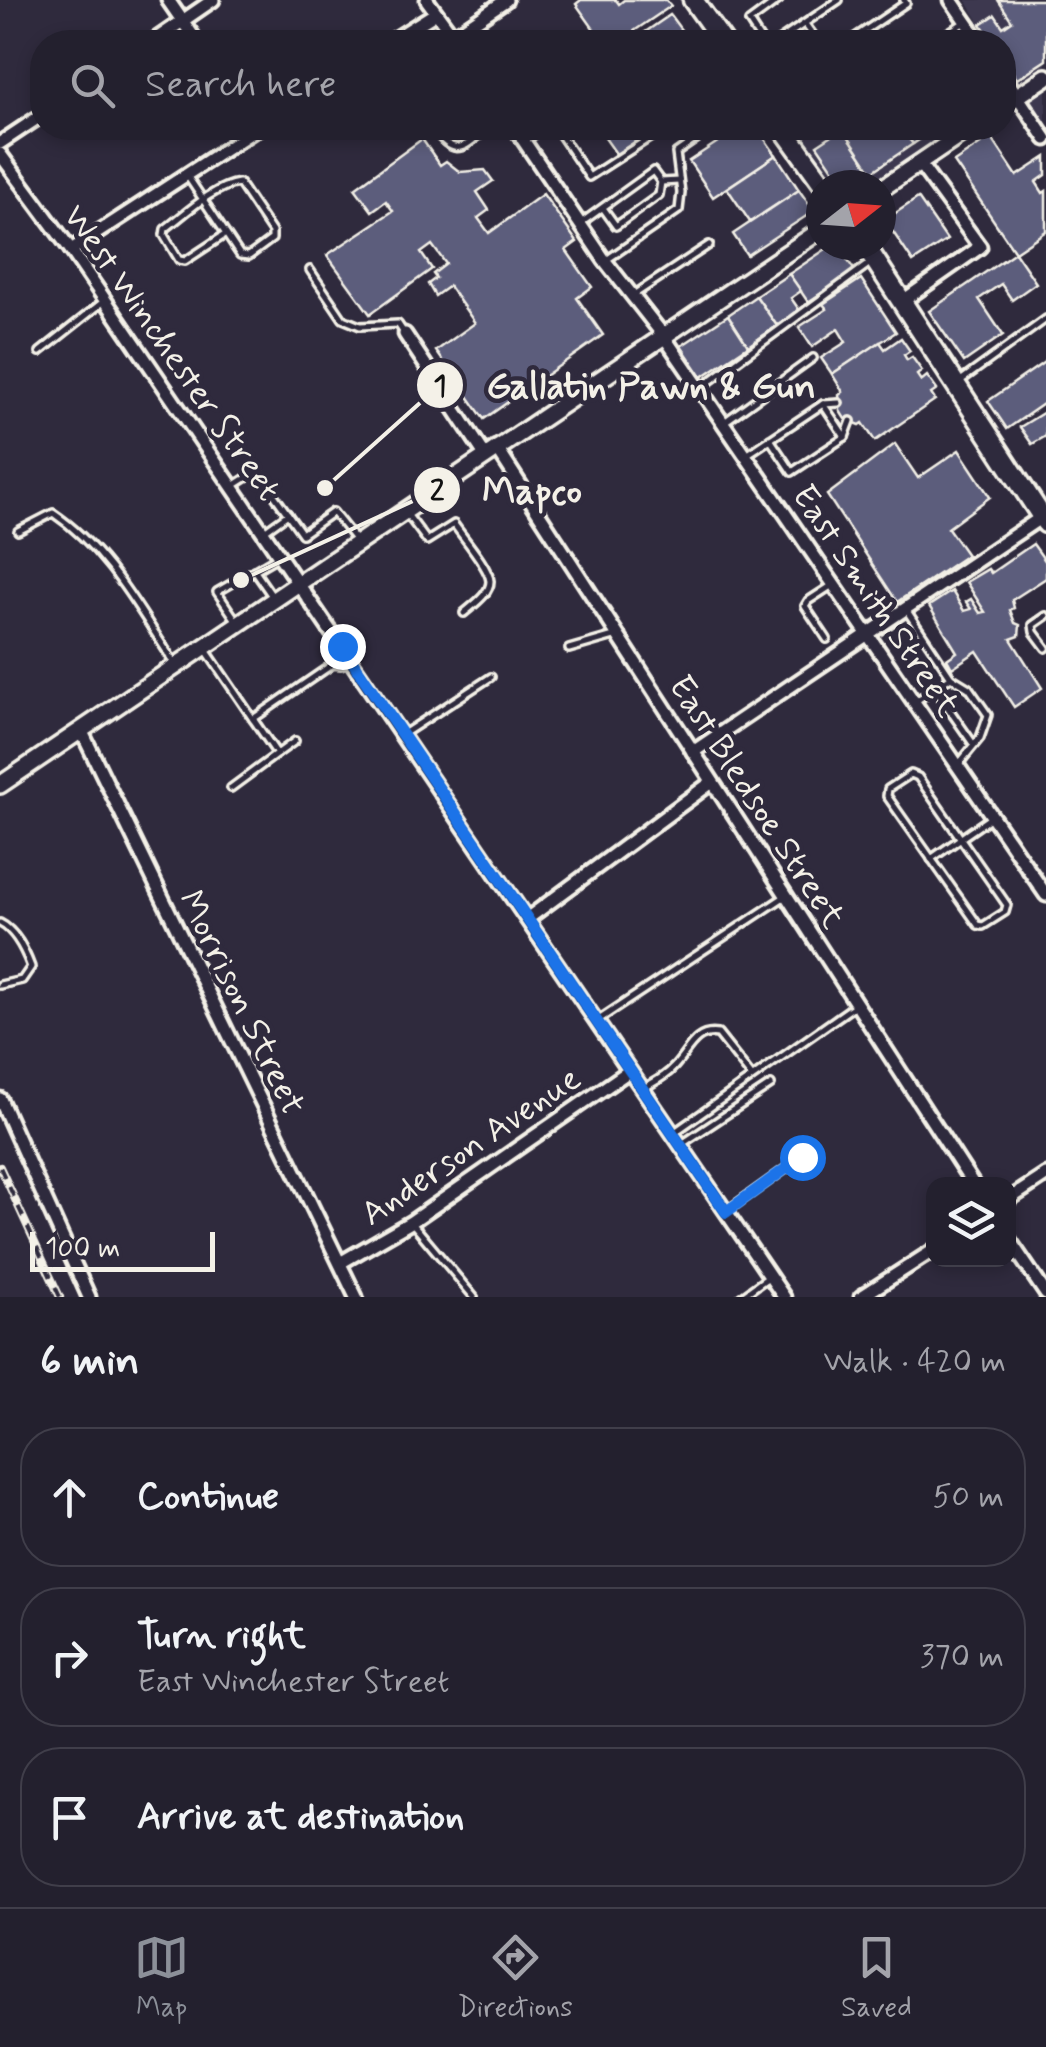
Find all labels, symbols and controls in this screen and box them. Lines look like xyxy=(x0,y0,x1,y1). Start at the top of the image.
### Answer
search box xyxy=(30,30,1016,140)
icon: search xyxy=(65,58,120,113)
text: Search here xyxy=(145,61,336,110)
north arrow xyxy=(806,170,896,260)
street label: West Winchester Street xyxy=(52,196,291,510)
callout: Gallatin Pawn & Gun xyxy=(415,351,838,419)
text: Gallatin Pawn & Gun xyxy=(486,363,816,412)
text: 1 xyxy=(433,367,447,406)
callout: Mapco xyxy=(412,456,602,524)
text: Mapco xyxy=(482,468,582,517)
text: 2 xyxy=(430,472,445,511)
street label: East Smith Street xyxy=(780,476,970,727)
route end xyxy=(320,624,366,670)
street label: East Bledsoe Street xyxy=(657,667,856,938)
street label: Morrison Street xyxy=(167,883,316,1123)
street label: Anderson Avenue xyxy=(352,1056,590,1237)
route start xyxy=(780,1135,826,1181)
map controls xyxy=(926,1177,1016,1267)
button: layers xyxy=(926,1177,1016,1267)
scale bar xyxy=(30,1227,215,1272)
text: 100 m xyxy=(45,1231,120,1268)
text: 6 min xyxy=(40,1335,139,1390)
text: Walk · 420 m xyxy=(823,1341,1006,1383)
icon: ahead xyxy=(42,1470,97,1525)
text: Continue xyxy=(137,1473,279,1522)
text: 50 m xyxy=(932,1476,1004,1518)
text: Turn right xyxy=(137,1612,306,1661)
icon: right xyxy=(42,1630,97,1685)
text: 370 m xyxy=(920,1636,1004,1678)
text: East Winchester Street xyxy=(137,1661,450,1703)
icon: arrive xyxy=(42,1790,97,1845)
text: Arrive at destination xyxy=(137,1793,464,1842)
tab: Map xyxy=(134,1930,189,2027)
tab: Directions xyxy=(458,1930,573,2027)
tab: Saved xyxy=(841,1930,912,2027)

